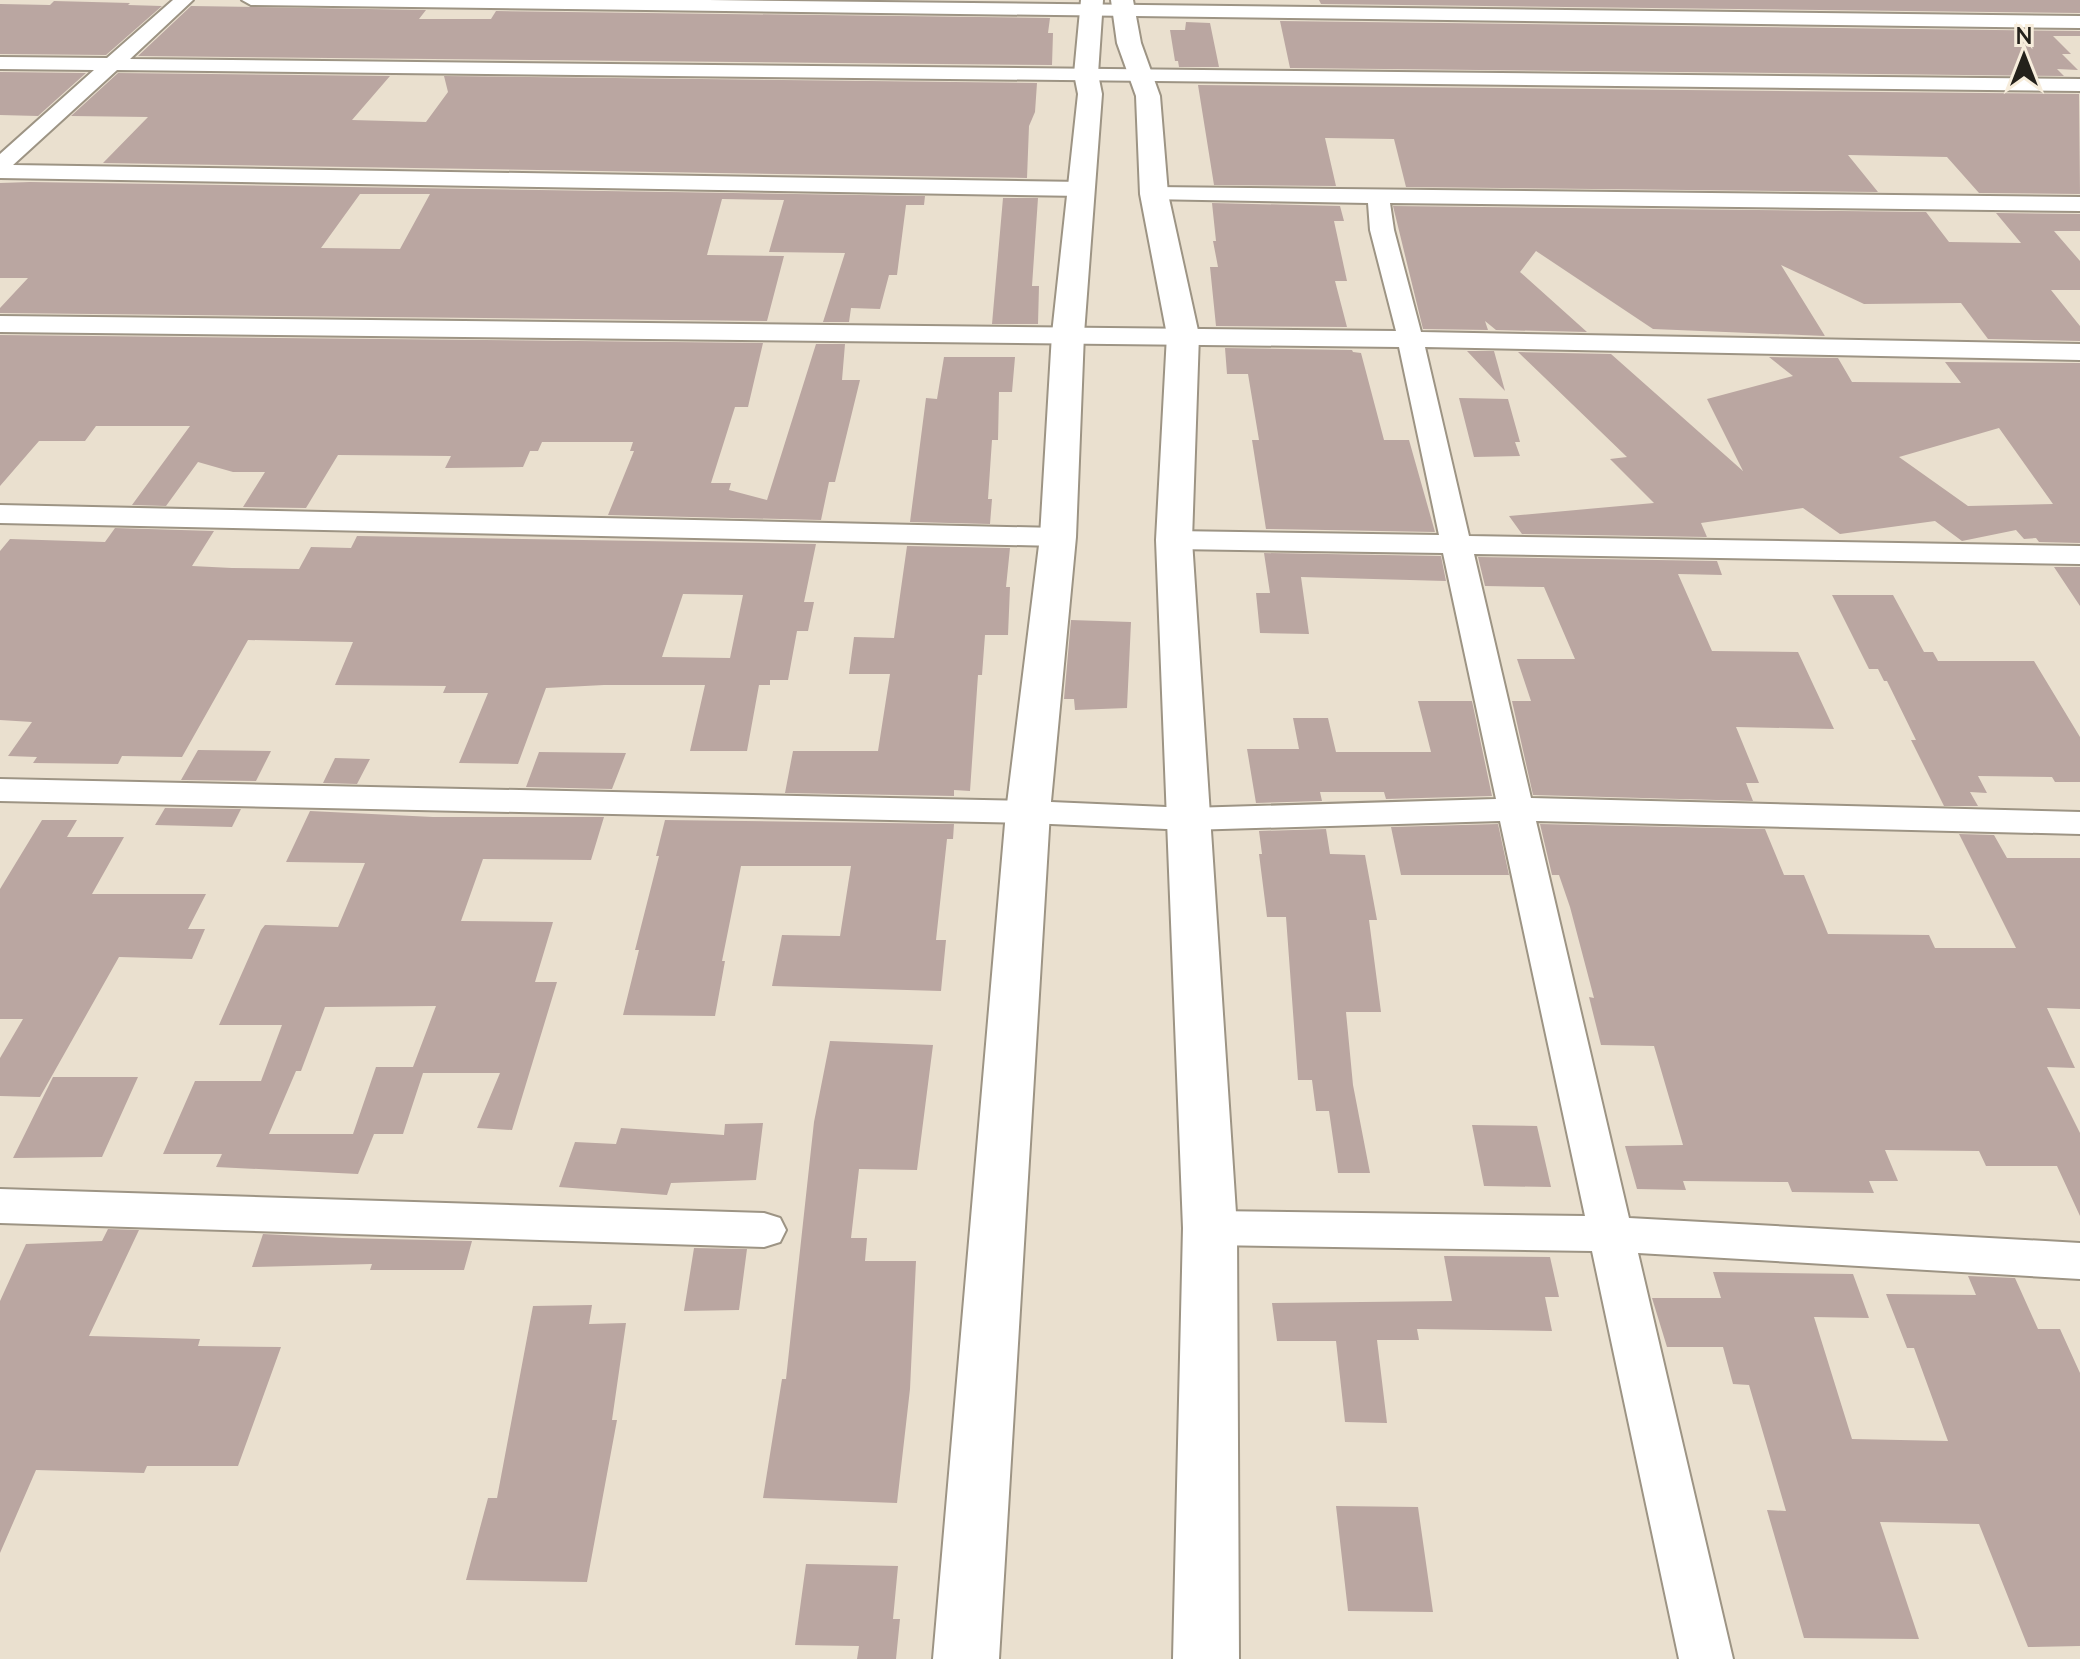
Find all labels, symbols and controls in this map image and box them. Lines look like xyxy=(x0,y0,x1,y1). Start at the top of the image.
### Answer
north arrow xyxy=(1984,16,2064,96)
text: N xyxy=(2016,22,2032,49)

